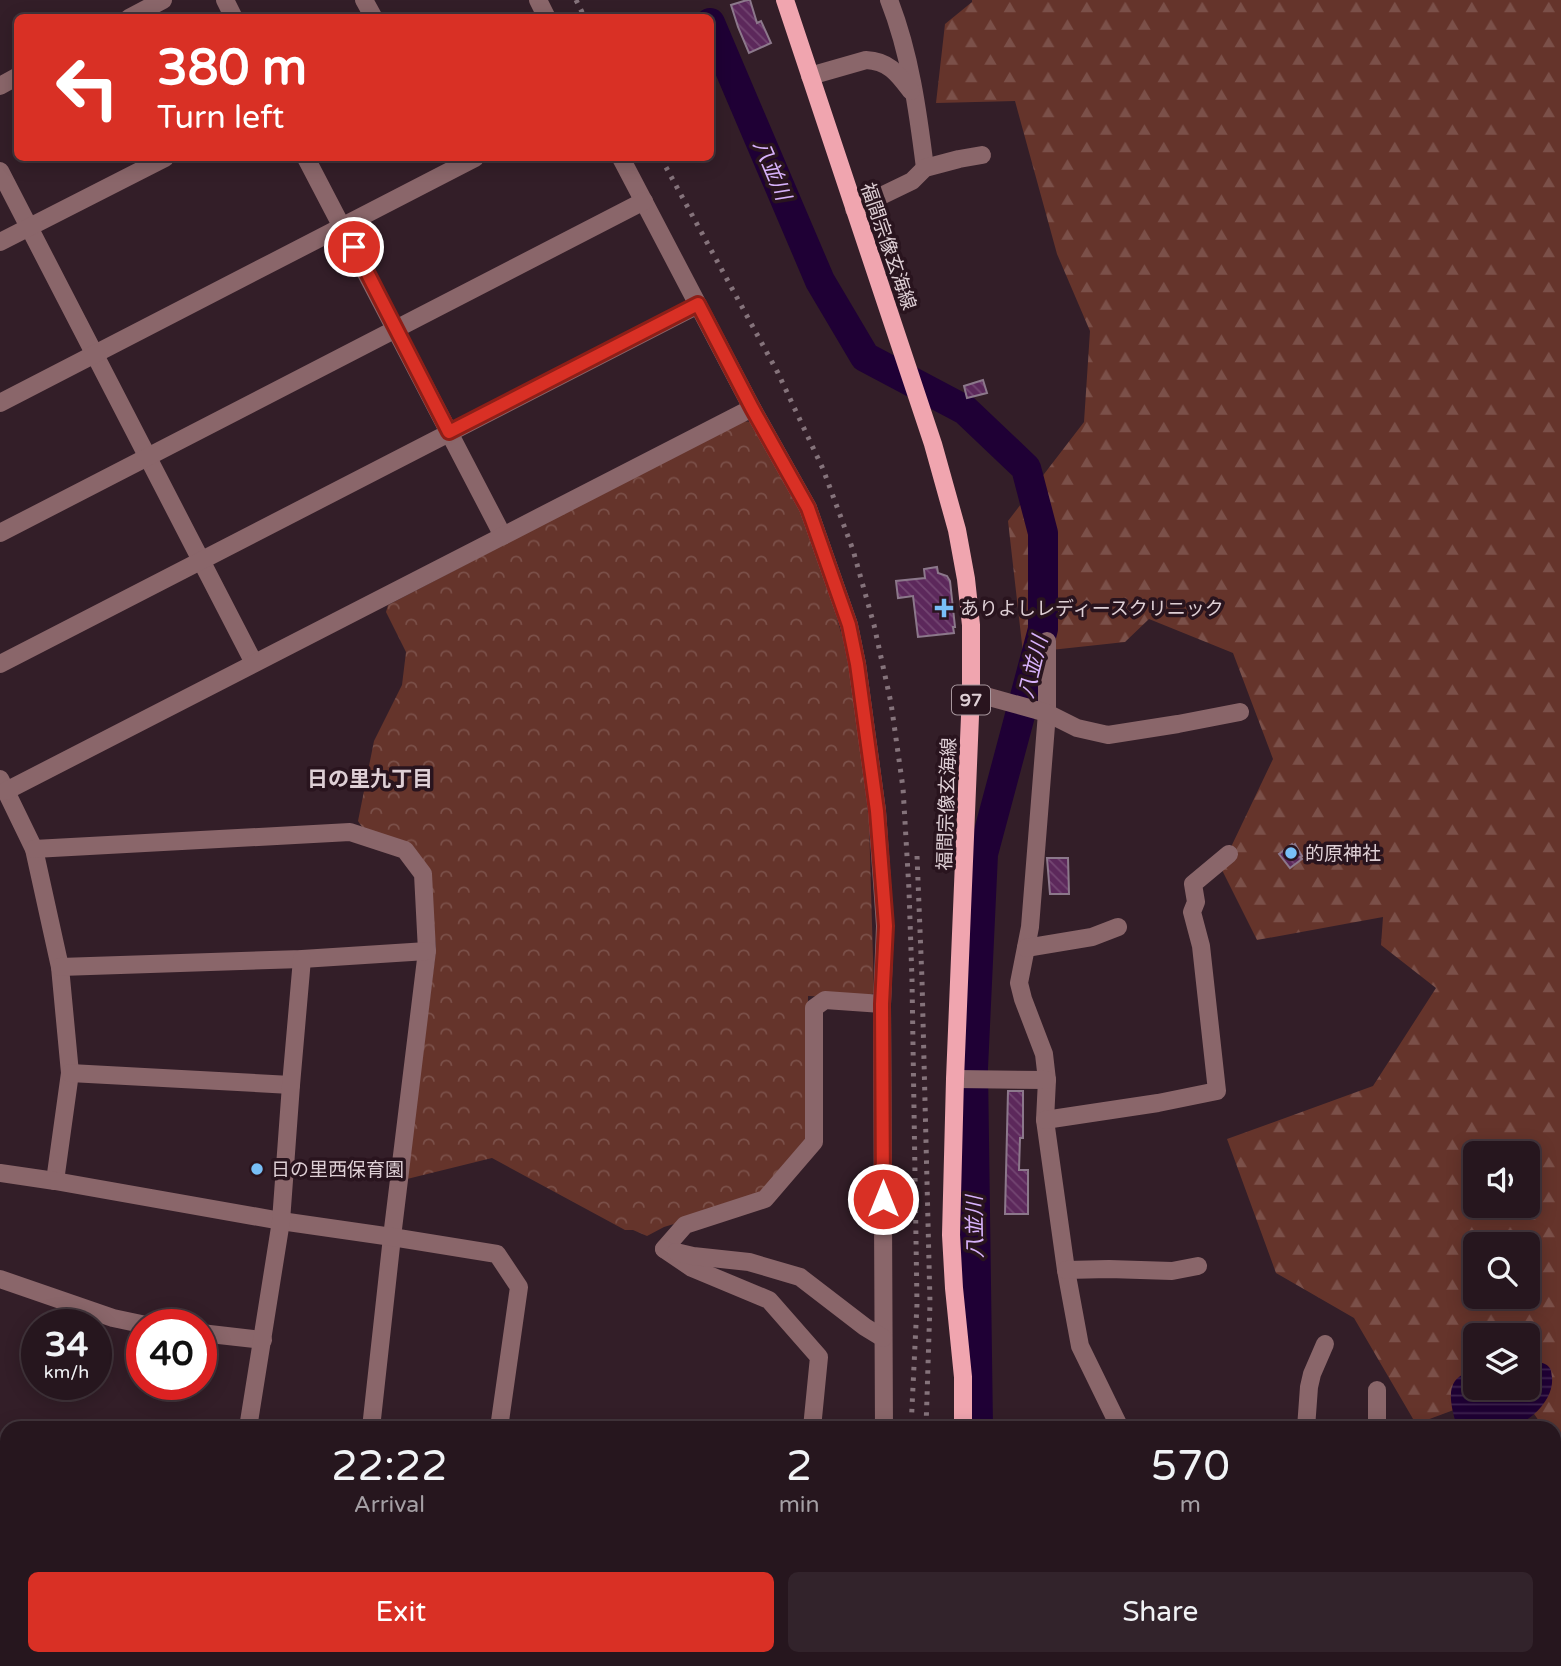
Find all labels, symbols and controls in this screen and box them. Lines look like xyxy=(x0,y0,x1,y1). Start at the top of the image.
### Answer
text: 380 m xyxy=(157,39,307,98)
icon: left xyxy=(42,42,133,133)
text: Turn left xyxy=(157,99,284,137)
water label: 八並川 xyxy=(748,136,796,206)
street label: 福間宗像玄海線 xyxy=(856,180,920,313)
pin xyxy=(324,217,384,277)
icon: arrive xyxy=(335,228,373,266)
marker: ありよしレディースクリニック xyxy=(934,598,954,618)
place label: ありよしレディースクリニック xyxy=(960,598,1224,620)
water label: 八並川 xyxy=(1014,632,1054,701)
road number: 97 xyxy=(952,686,990,714)
street label: 福間宗像玄海線 xyxy=(934,737,960,871)
district label: 日の里九丁目 xyxy=(307,767,433,792)
place label: 的原神社 xyxy=(1305,843,1381,865)
marker: 的原神社 xyxy=(1283,845,1299,861)
map controls xyxy=(1463,1141,1540,1400)
button: sound xyxy=(1463,1141,1540,1218)
place label: 日の里西保育園 xyxy=(271,1159,404,1181)
marker: 日の里西保育園 xyxy=(249,1161,265,1177)
position arrow xyxy=(846,1162,920,1236)
water label: 八並川 xyxy=(962,1193,989,1259)
button: search xyxy=(1463,1232,1540,1309)
speed limit sign: 40 xyxy=(126,1309,217,1400)
button: layers xyxy=(1463,1323,1540,1400)
text: 34 xyxy=(45,1324,88,1366)
text: km/h xyxy=(44,1361,89,1383)
text: 22:22 xyxy=(331,1441,448,1492)
text: 2 xyxy=(786,1441,812,1492)
text: 570 xyxy=(1151,1441,1230,1492)
text: Arrival xyxy=(354,1491,425,1519)
text: min xyxy=(779,1491,820,1519)
text: m xyxy=(1180,1491,1201,1519)
button: Exit xyxy=(28,1572,774,1652)
button: Share xyxy=(788,1572,1533,1652)

